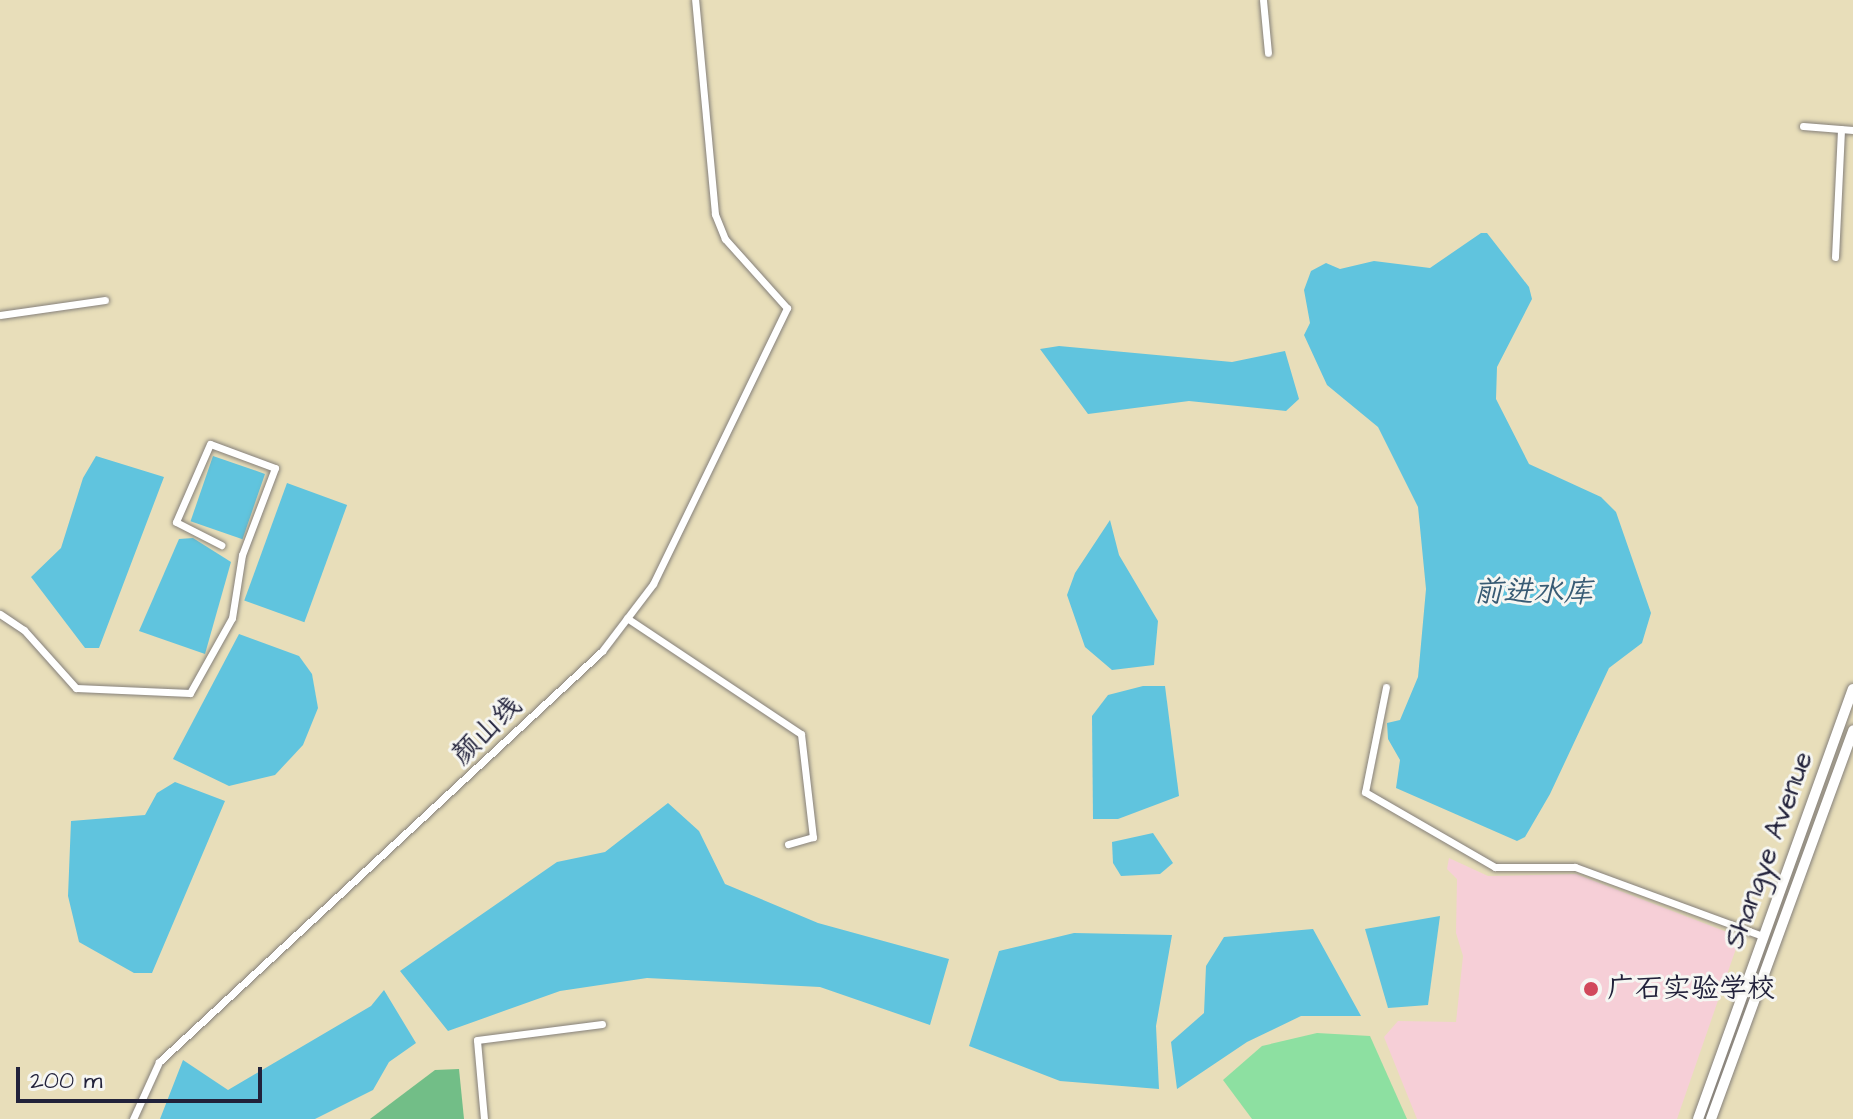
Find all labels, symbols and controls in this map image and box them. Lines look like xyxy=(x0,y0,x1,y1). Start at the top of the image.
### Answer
water label: 前进水库 xyxy=(1473,574,1593,610)
street label: 颜山线 xyxy=(445,690,529,772)
street label: Shangye Avenue xyxy=(1718,747,1820,953)
place label: 广石实验学校 xyxy=(1607,972,1775,1006)
marker: 广石实验学校 xyxy=(1582,980,1600,998)
scale bar xyxy=(20,1051,266,1101)
text: 200 m xyxy=(30,1064,102,1098)

